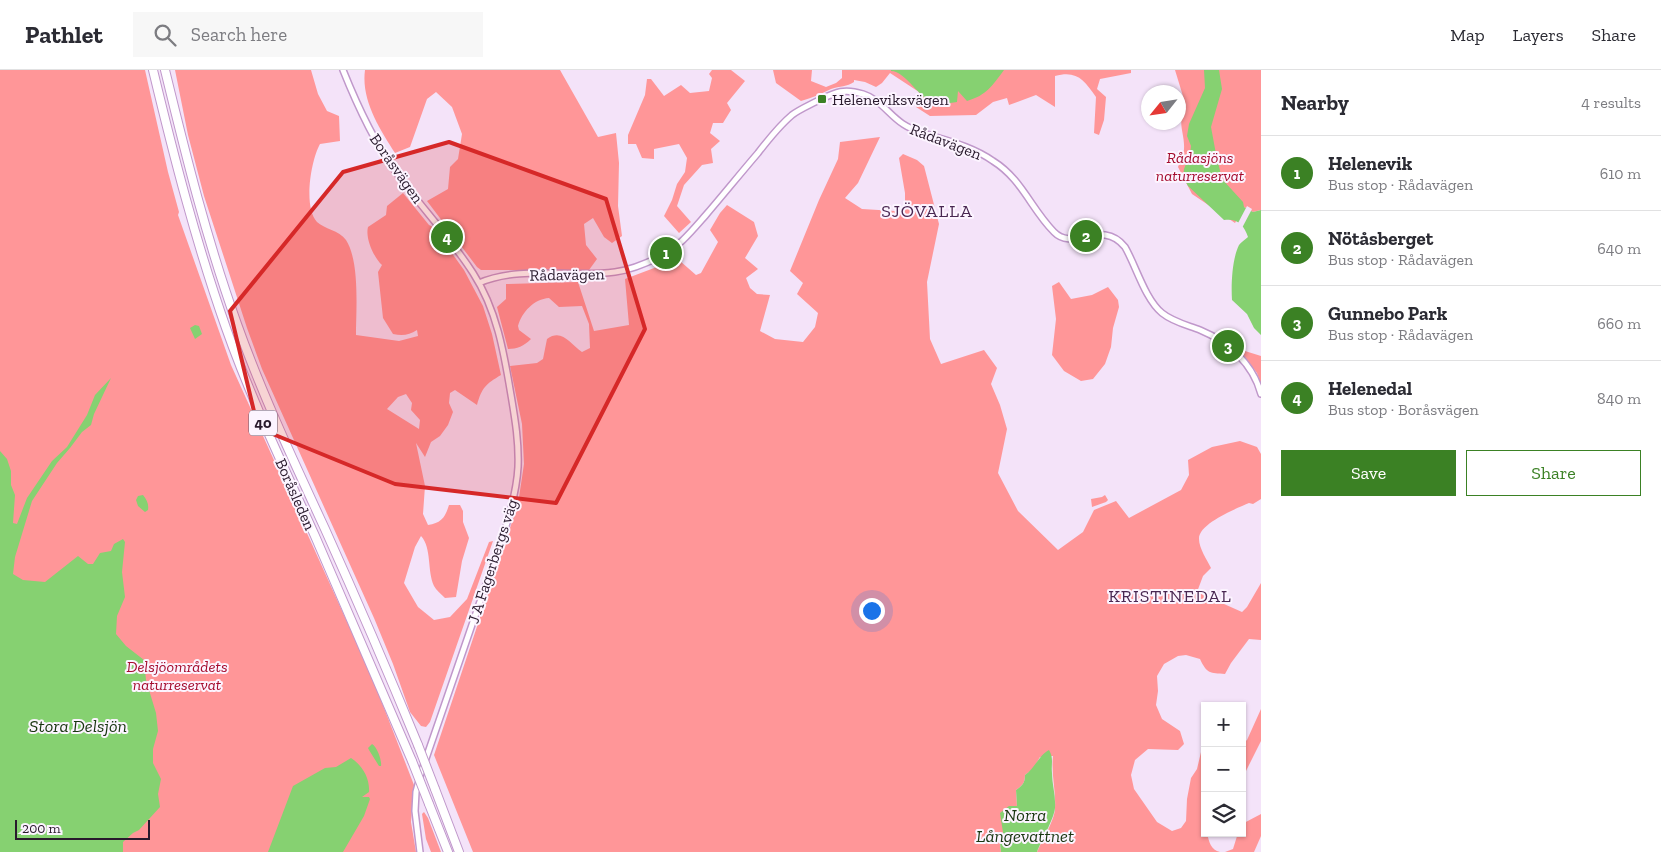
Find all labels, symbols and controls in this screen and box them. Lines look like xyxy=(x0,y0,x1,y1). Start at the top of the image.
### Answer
search box xyxy=(133,12,483,57)
text: Pathlet xyxy=(25,20,103,49)
icon: search xyxy=(151,21,179,49)
text: Search here xyxy=(191,23,287,46)
text: Map xyxy=(1450,24,1485,46)
text: Layers xyxy=(1513,24,1564,46)
text: Share xyxy=(1592,24,1636,46)
north arrow xyxy=(1141,85,1186,130)
place label: Heleneviksvägen xyxy=(832,90,950,109)
text: Nearby xyxy=(1281,90,1349,115)
marker: Heleneviksvägen xyxy=(816,93,828,105)
text: 4 results xyxy=(1581,93,1641,112)
street label: Rådavägen xyxy=(907,119,985,164)
street label: Boråsvägen xyxy=(366,130,428,207)
park label: Rådasjöns naturreservat xyxy=(1156,148,1245,185)
text: Helenevik xyxy=(1328,152,1412,175)
text: 1 xyxy=(1294,164,1300,183)
text: 610 m xyxy=(1600,164,1641,183)
text: Bus stop · Rådavägen xyxy=(1328,175,1473,194)
district label: SJÖVALLA xyxy=(881,200,973,222)
pin: 2 xyxy=(1070,217,1102,255)
pin: 4 xyxy=(431,218,463,256)
text: Nötåsberget xyxy=(1328,227,1433,250)
pin: 1 xyxy=(650,234,682,272)
text: 2 xyxy=(1293,239,1301,258)
text: 640 m xyxy=(1597,239,1641,258)
text: Bus stop · Rådavägen xyxy=(1328,250,1473,269)
street label: Rådavägen xyxy=(529,264,606,285)
text: Gunnebo Park xyxy=(1328,302,1447,325)
text: 3 xyxy=(1293,314,1301,333)
text: 660 m xyxy=(1597,314,1641,333)
text: Bus stop · Rådavägen xyxy=(1328,325,1473,344)
pin: 3 xyxy=(1212,327,1244,365)
text: Helenedal xyxy=(1328,377,1412,400)
text: 4 xyxy=(1292,389,1302,408)
text: 840 m xyxy=(1597,389,1641,408)
text: Bus stop · Boråsvägen xyxy=(1328,400,1479,419)
road number: 40 xyxy=(249,410,277,436)
button: Save xyxy=(1281,450,1456,496)
button: Share xyxy=(1466,450,1641,496)
street label: Boråsleden xyxy=(271,455,320,534)
street label: J A Fagerbergs väg xyxy=(463,496,522,626)
district label: KRISTINEDAL xyxy=(1108,585,1232,607)
your location xyxy=(859,598,885,624)
park label: Delsjöområdets naturreservat xyxy=(126,657,228,694)
map controls xyxy=(1201,702,1246,837)
button: + xyxy=(1201,702,1246,747)
water label: Stora Delsjön xyxy=(29,715,127,737)
button: − xyxy=(1201,747,1246,792)
button: layers xyxy=(1201,792,1246,837)
water label: Norra Långevattnet xyxy=(976,804,1074,847)
scale bar xyxy=(15,817,150,840)
text: 200 m xyxy=(22,820,61,837)

